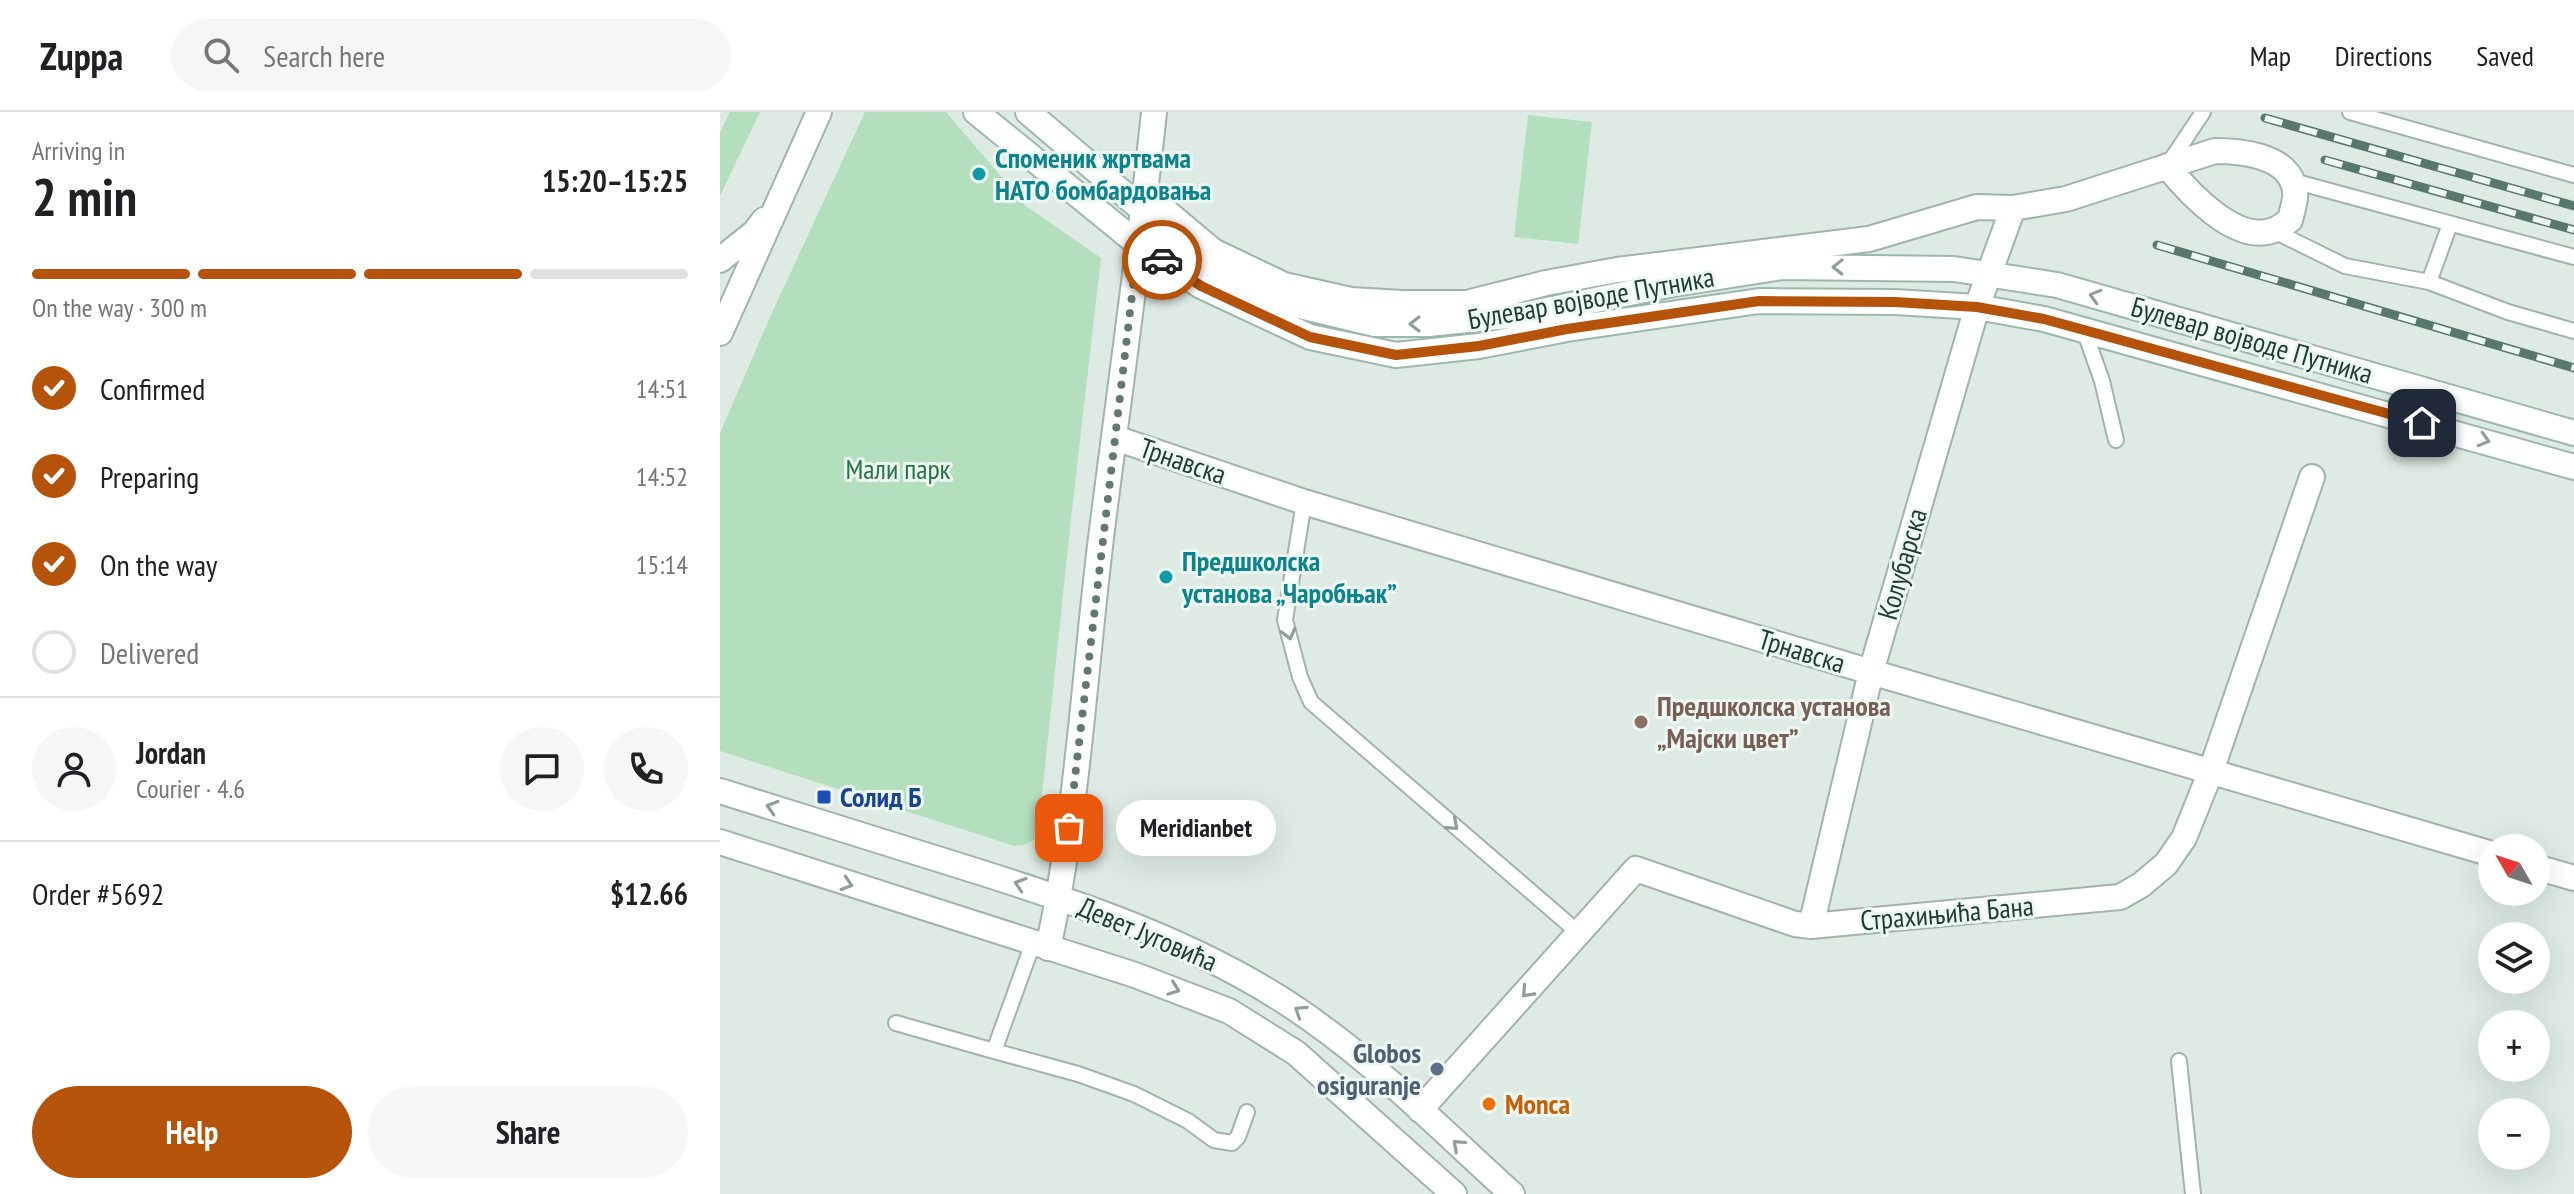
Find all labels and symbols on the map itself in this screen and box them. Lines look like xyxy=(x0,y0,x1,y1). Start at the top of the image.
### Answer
place label: Споменик жртвама НАТО бомбардовања xyxy=(995,139,1211,208)
marker: Споменик жртвама НАТО бомбардовања xyxy=(970,165,988,183)
courier xyxy=(1122,220,1202,300)
street label: Булевар војводе Путника xyxy=(1465,258,1717,337)
one-way arrow xyxy=(1831,259,1844,276)
street label: Булевар војводе Путника xyxy=(2127,287,2377,392)
one-way arrow xyxy=(2089,289,2103,305)
one-way arrow xyxy=(1408,315,1421,333)
pin xyxy=(2388,389,2456,457)
street label: Трнавска xyxy=(1135,429,1231,492)
one-way arrow xyxy=(2477,431,2491,448)
park label: Мали парк xyxy=(846,450,951,487)
street label: Колубарска xyxy=(1868,504,1935,624)
place label: Предшколска установа „Чаробњак” xyxy=(1181,542,1397,611)
marker: Предшколска установа „Чаробњак” xyxy=(1157,568,1175,586)
street label: Трнавска xyxy=(1754,620,1850,681)
one-way arrow xyxy=(1279,627,1296,640)
place label: Предшколска установа „Мајски цвет” xyxy=(1657,687,1891,756)
marker: Предшколска установа „Мајски цвет” xyxy=(1632,713,1650,731)
place label: Солид Б xyxy=(840,778,922,815)
marker: Солид Б xyxy=(815,788,833,806)
pin xyxy=(1035,794,1103,862)
one-way arrow xyxy=(765,800,779,816)
callout: Meridianbet xyxy=(1117,800,1277,856)
one-way arrow xyxy=(1444,815,1459,830)
north arrow xyxy=(2478,834,2550,906)
one-way arrow xyxy=(840,874,854,890)
one-way arrow xyxy=(1013,878,1027,894)
street label: Страхињића Бана xyxy=(1859,886,2035,939)
street label: Девет Југовића xyxy=(1073,888,1223,979)
one-way arrow xyxy=(1166,979,1180,996)
one-way arrow xyxy=(1522,982,1537,997)
one-way arrow xyxy=(1294,1006,1308,1021)
place label: Globos osiguranje xyxy=(1317,1034,1421,1103)
marker: Globos osiguranje xyxy=(1428,1060,1446,1078)
place label: Monca xyxy=(1505,1085,1570,1122)
marker: Monca xyxy=(1480,1095,1498,1113)
one-way arrow xyxy=(1452,1140,1467,1154)

